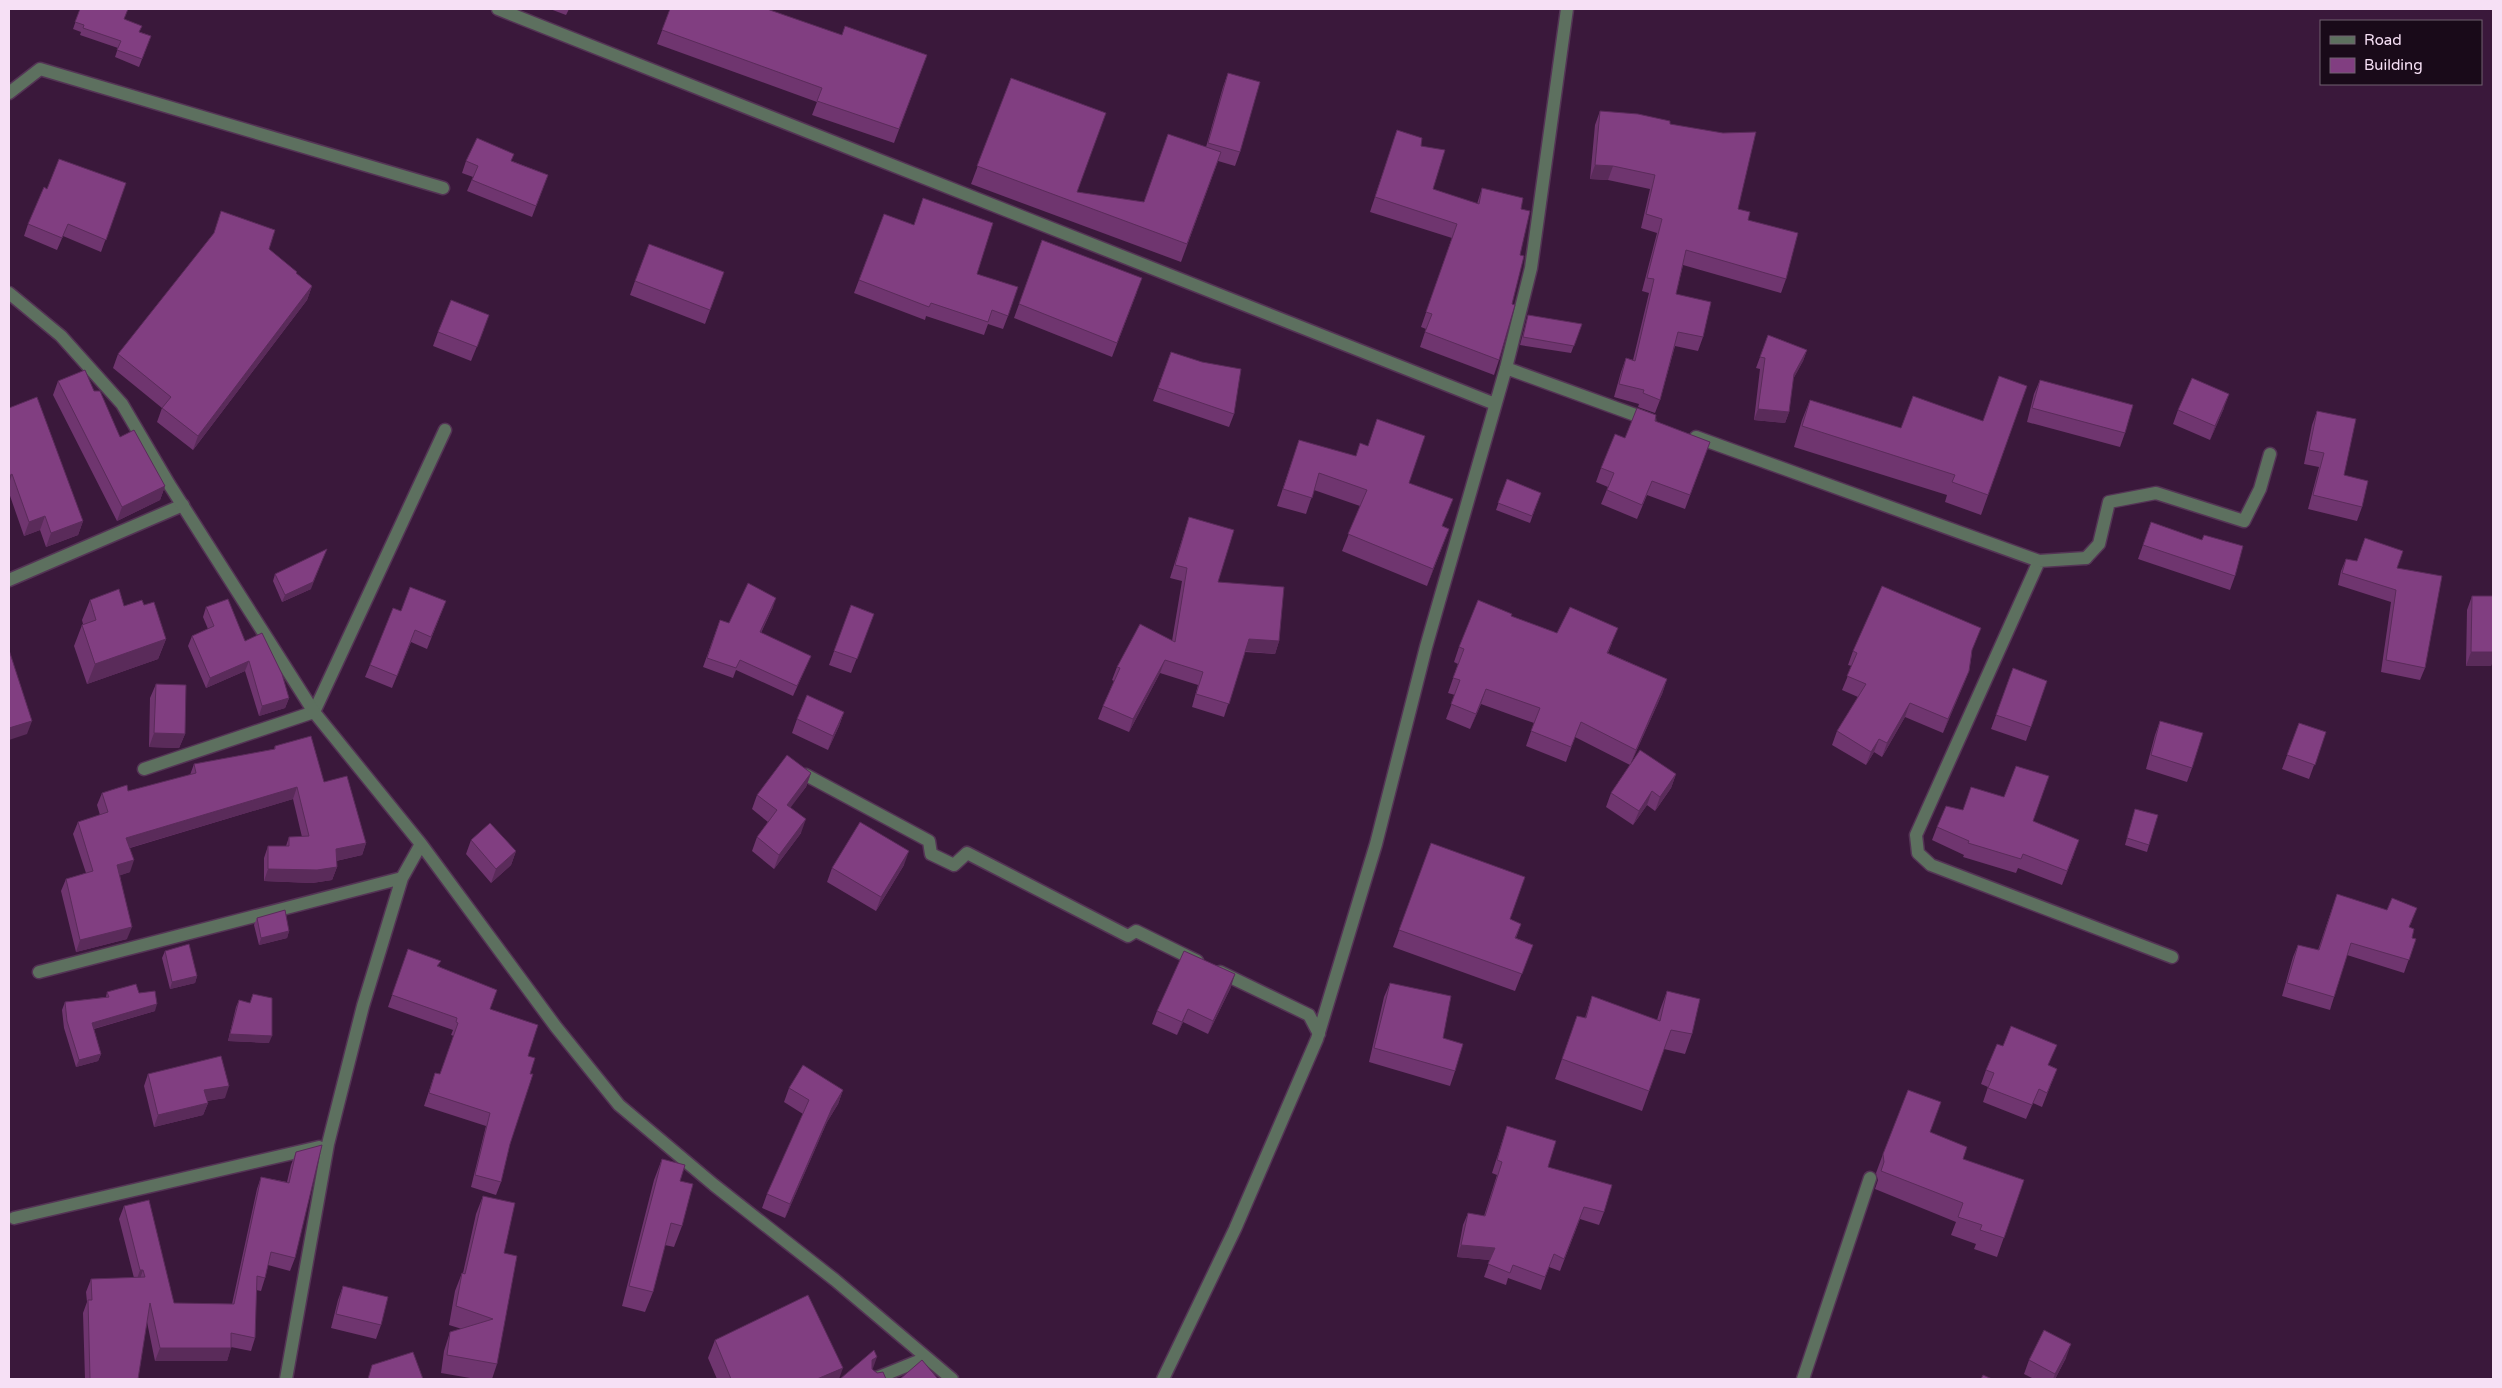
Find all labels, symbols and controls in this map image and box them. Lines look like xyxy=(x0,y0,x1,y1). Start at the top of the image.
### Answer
legend xyxy=(2320,20,2482,85)
text: Road xyxy=(2364,31,2402,49)
text: Building xyxy=(2364,56,2423,74)

